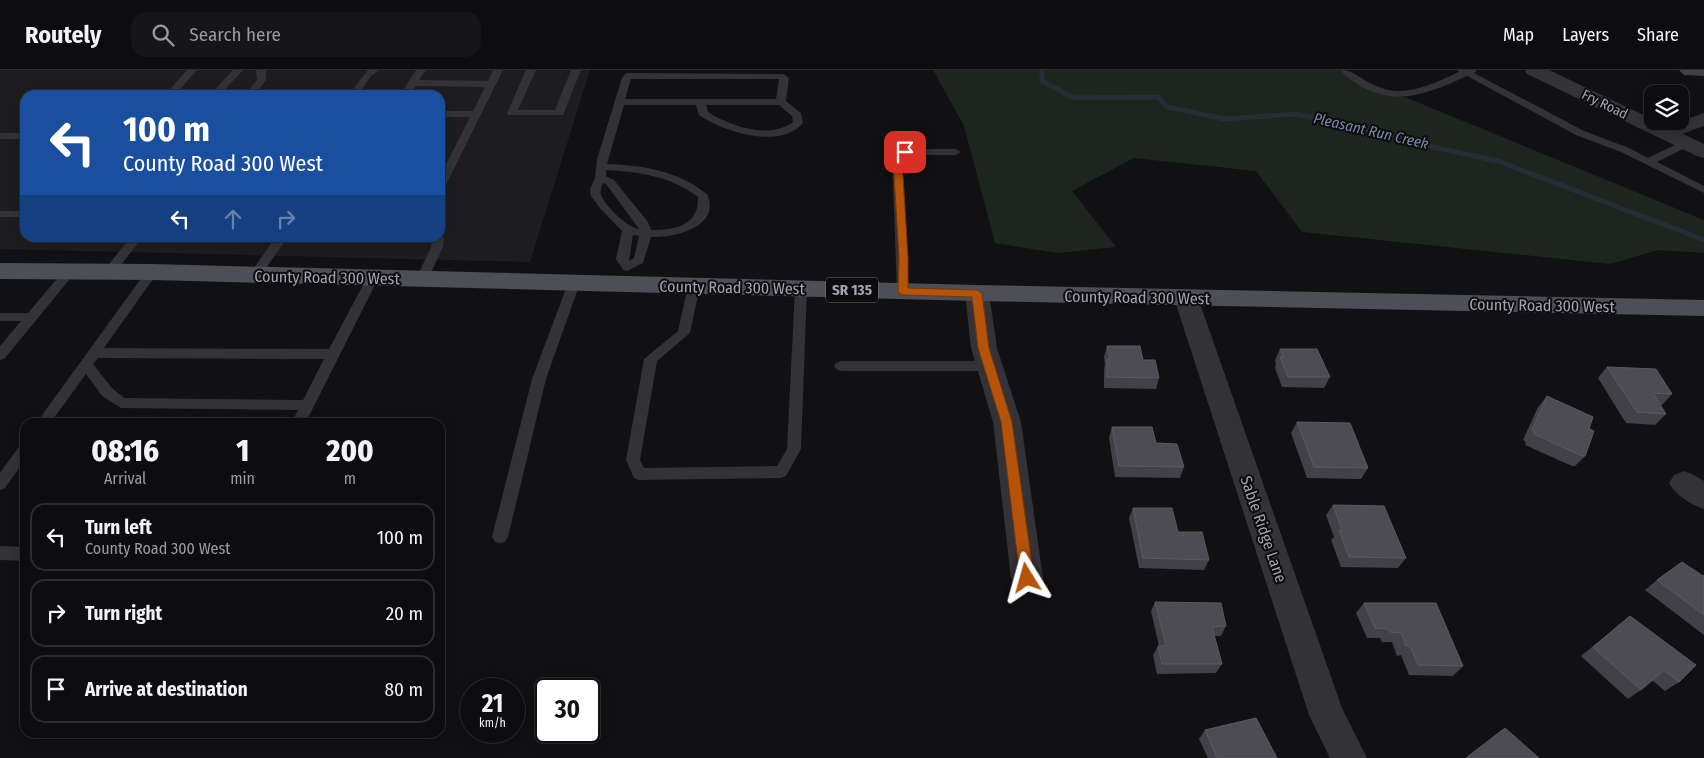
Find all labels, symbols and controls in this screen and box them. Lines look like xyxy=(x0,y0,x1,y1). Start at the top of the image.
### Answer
search box xyxy=(131,12,481,57)
text: Routely xyxy=(25,21,101,49)
icon: search xyxy=(149,21,177,49)
text: Search here xyxy=(189,23,281,46)
text: Map xyxy=(1503,24,1534,46)
text: Layers xyxy=(1562,24,1609,46)
text: Share xyxy=(1637,24,1679,46)
map controls xyxy=(1644,85,1689,130)
button: layers xyxy=(1644,85,1689,130)
street label: Fry Road xyxy=(1579,86,1631,123)
text: 100 m xyxy=(123,108,210,150)
water label: Pleasant Run Creek xyxy=(1312,109,1431,153)
icon: left xyxy=(40,110,105,175)
pin xyxy=(884,131,926,173)
icon: arrive xyxy=(891,138,919,166)
text: County Road 300 West xyxy=(123,150,323,177)
icon: left xyxy=(166,205,194,233)
icon: ahead xyxy=(219,205,247,233)
icon: right xyxy=(272,205,300,233)
street label: County Road 300 West xyxy=(254,267,401,288)
street label: County Road 300 West xyxy=(659,277,806,298)
road number: SR 135 xyxy=(826,278,878,302)
street label: County Road 300 West xyxy=(1064,287,1211,308)
street label: County Road 300 West xyxy=(1469,295,1616,316)
text: 08:16 xyxy=(91,433,159,469)
text: 1 xyxy=(236,433,249,469)
text: 200 xyxy=(326,433,374,469)
text: Arrival xyxy=(104,469,146,488)
text: min xyxy=(230,469,255,488)
text: m xyxy=(344,469,356,488)
street label: Sable Ridge Lane xyxy=(1236,473,1291,585)
text: Turn left xyxy=(85,516,152,539)
icon: left xyxy=(42,523,70,551)
text: 100 m xyxy=(377,526,423,549)
text: County Road 300 West xyxy=(85,539,230,558)
position arrow xyxy=(1000,551,1052,603)
icon: right xyxy=(42,599,70,627)
text: Turn right xyxy=(85,602,162,625)
text: 20 m xyxy=(386,602,423,625)
icon: arrive xyxy=(42,675,70,703)
text: Arrive at destination xyxy=(85,678,248,701)
text: 80 m xyxy=(385,678,423,701)
speed limit sign: 30 xyxy=(535,678,600,743)
text: 21 xyxy=(482,689,503,719)
text: km/h xyxy=(479,716,506,730)

